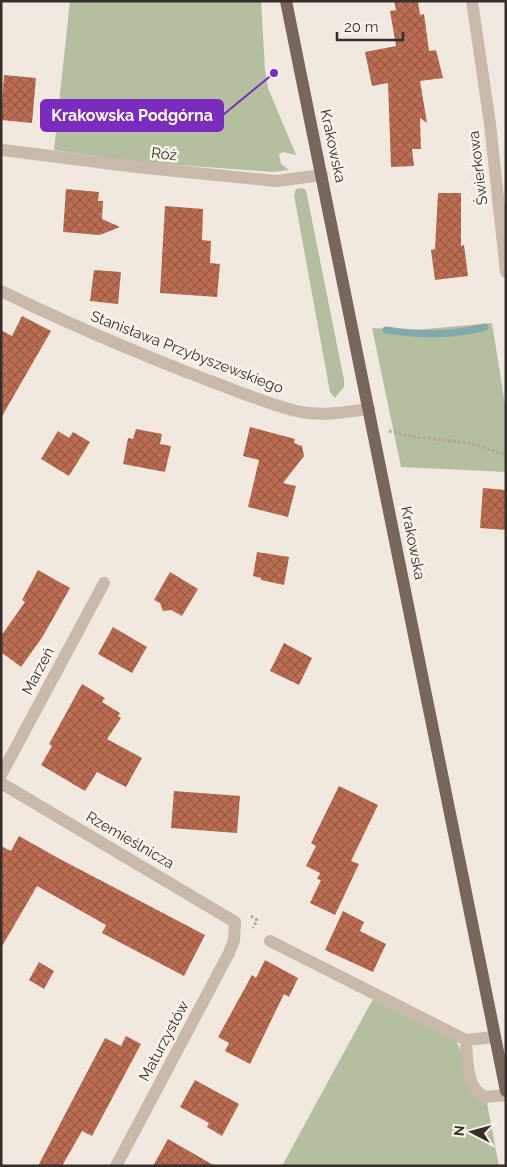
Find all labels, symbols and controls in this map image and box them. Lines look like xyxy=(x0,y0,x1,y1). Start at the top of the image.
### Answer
scale bar xyxy=(337,10,403,42)
text: 20 m xyxy=(344,18,379,36)
callout: Krakowska Podgórna xyxy=(41,100,223,131)
text: Krakowska Podgórna xyxy=(51,106,213,125)
street label: Krakowska xyxy=(316,108,350,184)
street label: Świerkowa xyxy=(465,130,491,206)
street label: Róż xyxy=(150,144,178,164)
street label: Stanisława Przybyszewskiego xyxy=(88,307,286,397)
street label: Krakowska xyxy=(397,505,429,581)
street label: Marzeń xyxy=(18,644,58,698)
street label: Rzemieślnicza xyxy=(83,808,177,872)
street label: Maturzystów xyxy=(135,998,193,1084)
north arrow xyxy=(447,1107,497,1157)
text: N xyxy=(451,1124,468,1137)

